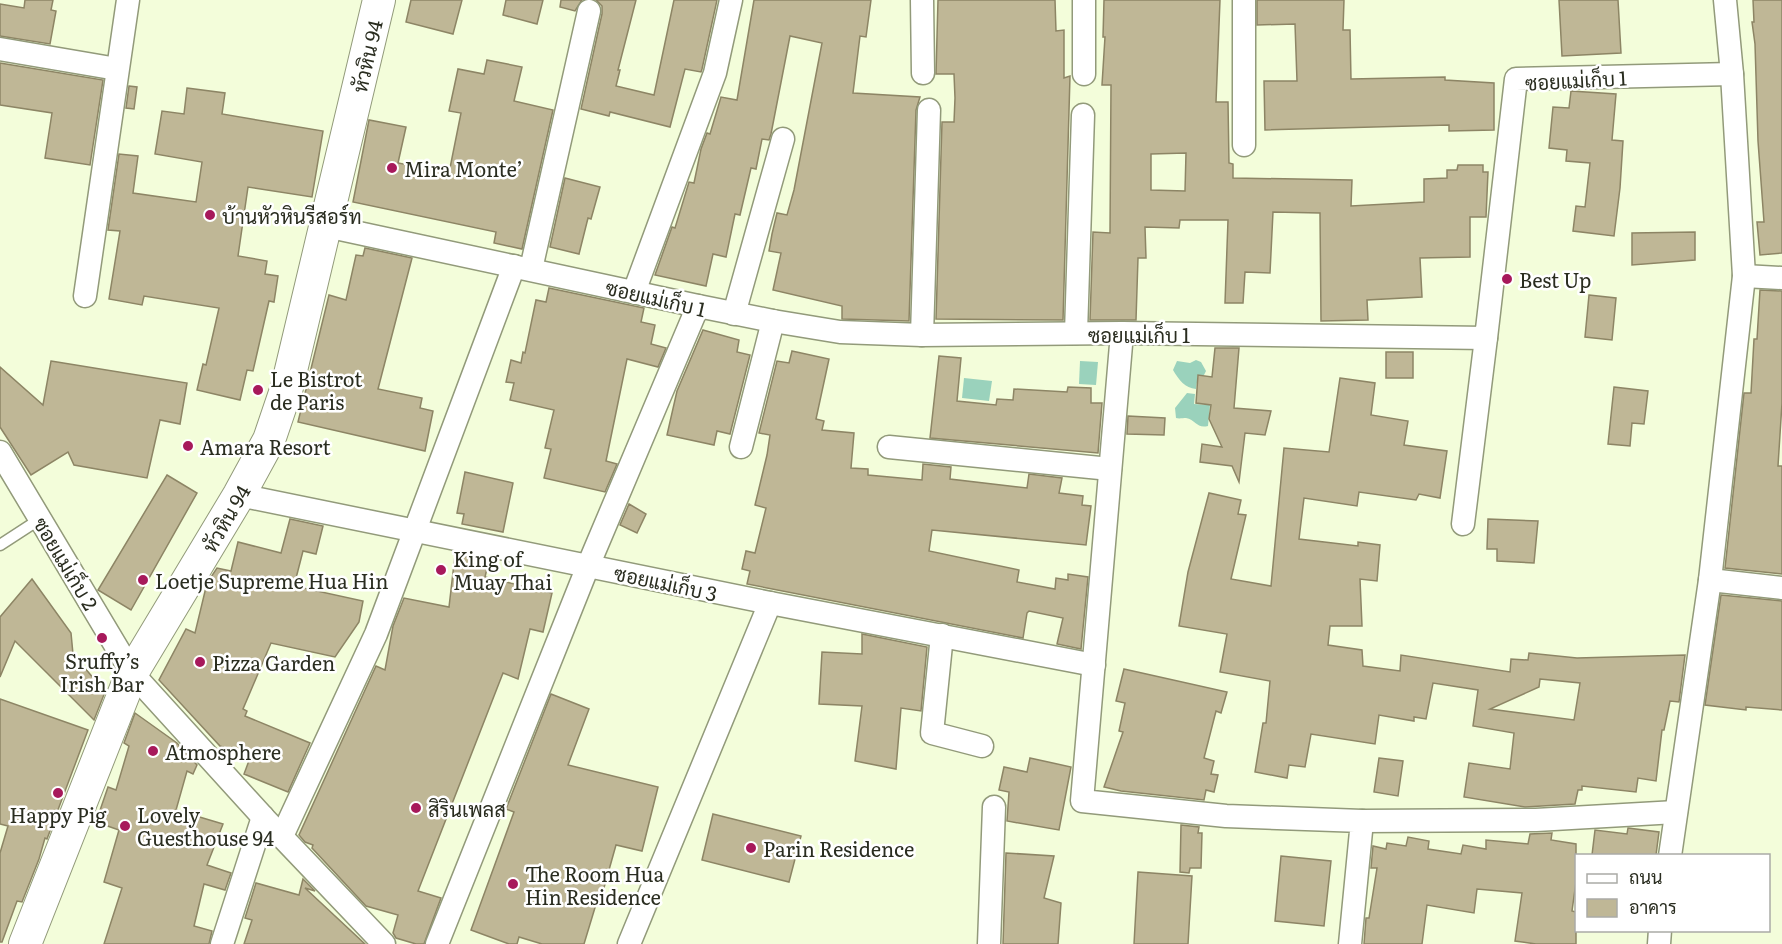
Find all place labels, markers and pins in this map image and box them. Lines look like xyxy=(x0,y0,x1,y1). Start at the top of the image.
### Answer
place label: Mira Monte’ xyxy=(404,153,523,183)
marker: Mira Monte’ xyxy=(385,161,399,175)
place label: บ้านหัวหินรีสอร์ท xyxy=(222,200,362,230)
marker: บ้านหัวหินรีสอร์ท xyxy=(203,208,217,222)
place label: Best Up xyxy=(1519,264,1591,294)
marker: Best Up xyxy=(1500,272,1514,286)
place label: Le Bistrot de Paris xyxy=(270,363,362,416)
marker: Le Bistrot de Paris xyxy=(251,383,265,397)
place label: Amara Resort xyxy=(200,431,331,461)
marker: Amara Resort xyxy=(181,439,195,453)
place label: King of Muay Thai xyxy=(453,543,552,596)
marker: King of Muay Thai xyxy=(434,563,448,577)
place label: Loetje Supreme Hua Hin xyxy=(155,565,388,595)
marker: Loetje Supreme Hua Hin xyxy=(136,573,150,587)
marker: Sruffy’s Irish Bar xyxy=(95,631,109,645)
place label: Sruffy’s Irish Bar xyxy=(60,645,144,698)
place label: Pizza Garden xyxy=(212,647,335,677)
marker: Pizza Garden xyxy=(193,655,207,669)
place label: Atmosphere xyxy=(165,736,281,766)
marker: Atmosphere xyxy=(146,744,160,758)
marker: Happy Pig xyxy=(51,786,65,800)
place label: สิรินเพลส xyxy=(428,793,506,823)
place label: Happy Pig xyxy=(10,799,107,829)
place label: Lovely Guesthouse 94 xyxy=(137,799,274,852)
marker: สิรินเพลส xyxy=(409,801,423,815)
marker: Lovely Guesthouse 94 xyxy=(118,819,132,833)
place label: Parin Residence xyxy=(763,833,914,863)
marker: Parin Residence xyxy=(744,841,758,855)
place label: The Room Hua Hin Residence xyxy=(525,858,665,911)
marker: The Room Hua Hin Residence xyxy=(506,877,520,891)

